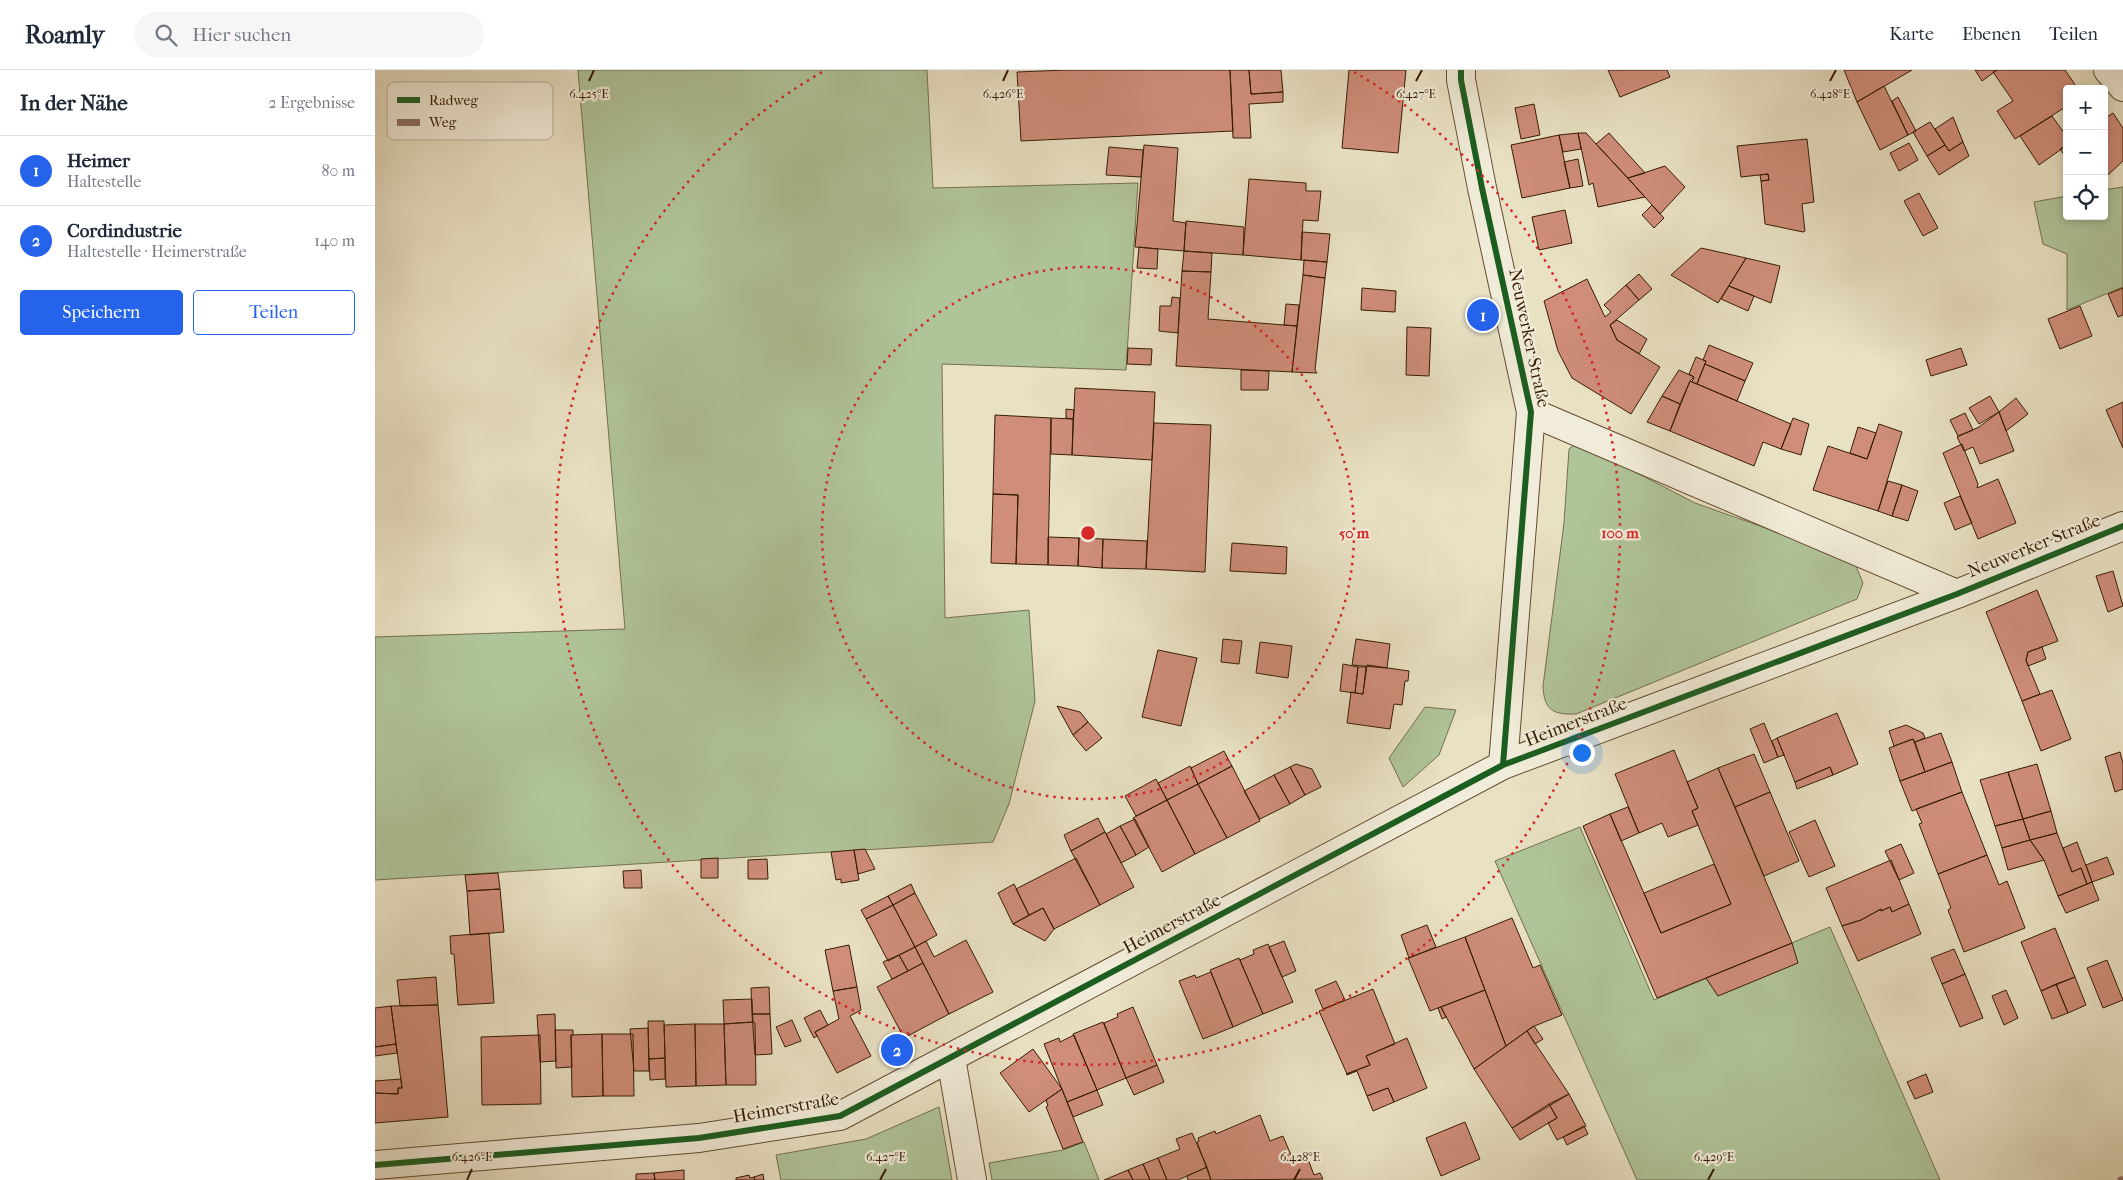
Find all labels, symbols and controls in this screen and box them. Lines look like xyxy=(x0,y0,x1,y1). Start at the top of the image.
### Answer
search box xyxy=(134,12,484,57)
text: Roamly xyxy=(25,21,104,49)
icon: search xyxy=(152,21,180,49)
text: Hier suchen xyxy=(192,24,291,46)
text: Karte xyxy=(1889,24,1934,45)
text: Ebenen xyxy=(1962,24,2021,45)
text: Teilen xyxy=(2049,24,2098,45)
legend xyxy=(387,82,553,140)
map controls xyxy=(2063,85,2108,220)
button: + xyxy=(2063,85,2108,130)
text: 6.425°E xyxy=(569,87,609,101)
text: 6.426°E xyxy=(983,87,1023,101)
text: 6.427°E xyxy=(1396,87,1436,101)
text: 6.428°E xyxy=(1810,87,1850,101)
text: In der Nähe xyxy=(20,91,128,115)
text: Radweg xyxy=(429,92,478,109)
text: 2 Ergebnisse xyxy=(268,93,355,112)
text: Weg xyxy=(428,114,457,131)
button: − xyxy=(2063,130,2108,175)
text: Heimer xyxy=(67,150,130,172)
text: 1 xyxy=(33,161,39,180)
text: 80 m xyxy=(321,161,355,180)
text: Haltestelle xyxy=(67,172,141,191)
button: locate xyxy=(2063,175,2108,220)
text: Cordindustrie xyxy=(67,220,182,242)
text: 2 xyxy=(32,231,40,250)
text: 140 m xyxy=(314,231,355,250)
text: Haltestelle · Heimerstraße xyxy=(67,242,247,261)
street label: Neuwerker Straße xyxy=(1504,267,1554,410)
button: Speichern xyxy=(20,290,183,335)
button: Teilen xyxy=(193,290,355,335)
pin: 1 xyxy=(1467,296,1499,334)
street label: Neuwerker Straße xyxy=(1964,510,2104,582)
centre of rings xyxy=(1079,524,1097,542)
text: 50 m xyxy=(1339,524,1370,542)
text: 100 m xyxy=(1601,524,1639,542)
street label: Heimerstraße xyxy=(1522,693,1630,751)
your location xyxy=(1569,740,1595,766)
street label: Heimerstraße xyxy=(1120,889,1224,959)
pin: 2 xyxy=(881,1031,913,1069)
street label: Heimerstraße xyxy=(731,1088,841,1128)
text: 6.426°E xyxy=(452,1150,492,1164)
text: 6.427°E xyxy=(866,1150,906,1164)
text: 6.428°E xyxy=(1280,1150,1320,1164)
text: 6.429°E xyxy=(1694,1150,1734,1164)

